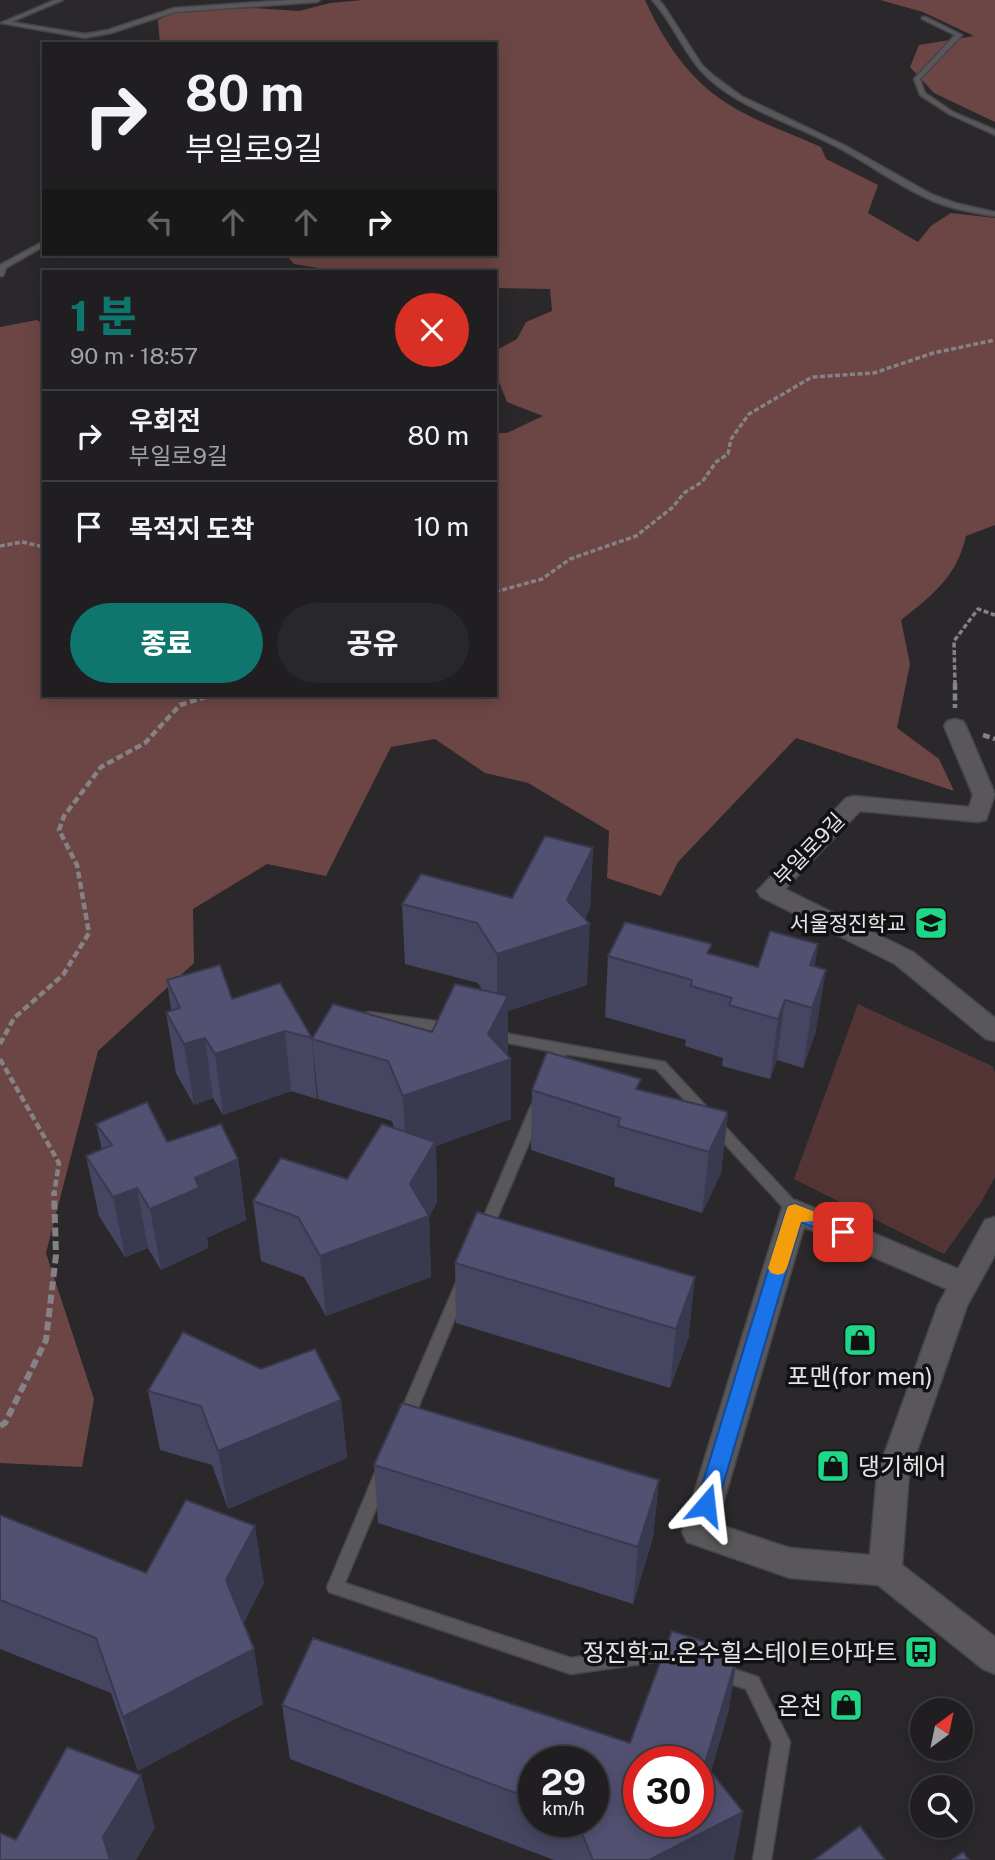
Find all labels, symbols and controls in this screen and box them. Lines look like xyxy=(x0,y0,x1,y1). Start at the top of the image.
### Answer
text: 80 m xyxy=(185,64,304,122)
icon: right xyxy=(70,70,161,161)
text: 부일로9길 xyxy=(185,130,323,167)
icon: left xyxy=(141,203,179,241)
icon: ahead xyxy=(214,203,252,241)
icon: ahead xyxy=(287,203,325,241)
icon: right xyxy=(360,203,398,241)
text: 1 분 xyxy=(70,291,136,340)
button: close xyxy=(395,293,469,367)
text: 90 m · 18:57 xyxy=(70,342,198,369)
text: 우회전 xyxy=(129,405,201,436)
icon: right xyxy=(70,417,108,455)
text: 80 m xyxy=(408,420,469,451)
text: 부일로9길 xyxy=(129,442,228,469)
icon: arrive xyxy=(70,508,108,546)
text: 10 m xyxy=(414,511,469,542)
text: 목적지 도착 xyxy=(129,513,254,544)
button: 종료 xyxy=(70,603,263,683)
button: 공유 xyxy=(277,603,469,683)
street label: 부일로9길 xyxy=(769,808,849,890)
school or university icon: 서울정진학교 xyxy=(912,904,950,942)
place label: 서울정진학교 xyxy=(790,911,906,936)
pin xyxy=(813,1202,873,1262)
icon: arrive xyxy=(824,1213,862,1251)
shop icon: 포맨(for men) xyxy=(841,1321,879,1359)
place label: 포맨(for men) xyxy=(787,1362,933,1390)
shop icon: 댕기헤어 xyxy=(814,1447,852,1485)
place label: 댕기헤어 xyxy=(858,1452,946,1480)
position arrow xyxy=(669,1468,743,1542)
bus stop icon: 정진학교.온수힐스테이트아파트 xyxy=(902,1633,940,1671)
place label: 정진학교.온수힐스테이트아파트 xyxy=(582,1638,897,1666)
shop icon: 온천 xyxy=(827,1686,865,1724)
place label: 온천 xyxy=(778,1691,822,1719)
north arrow xyxy=(910,1698,973,1760)
map controls xyxy=(910,1698,973,1838)
speed limit sign: 30 xyxy=(623,1746,714,1837)
text: 29 xyxy=(541,1762,586,1803)
button: search xyxy=(910,1775,973,1838)
text: km/h xyxy=(542,1798,585,1819)

